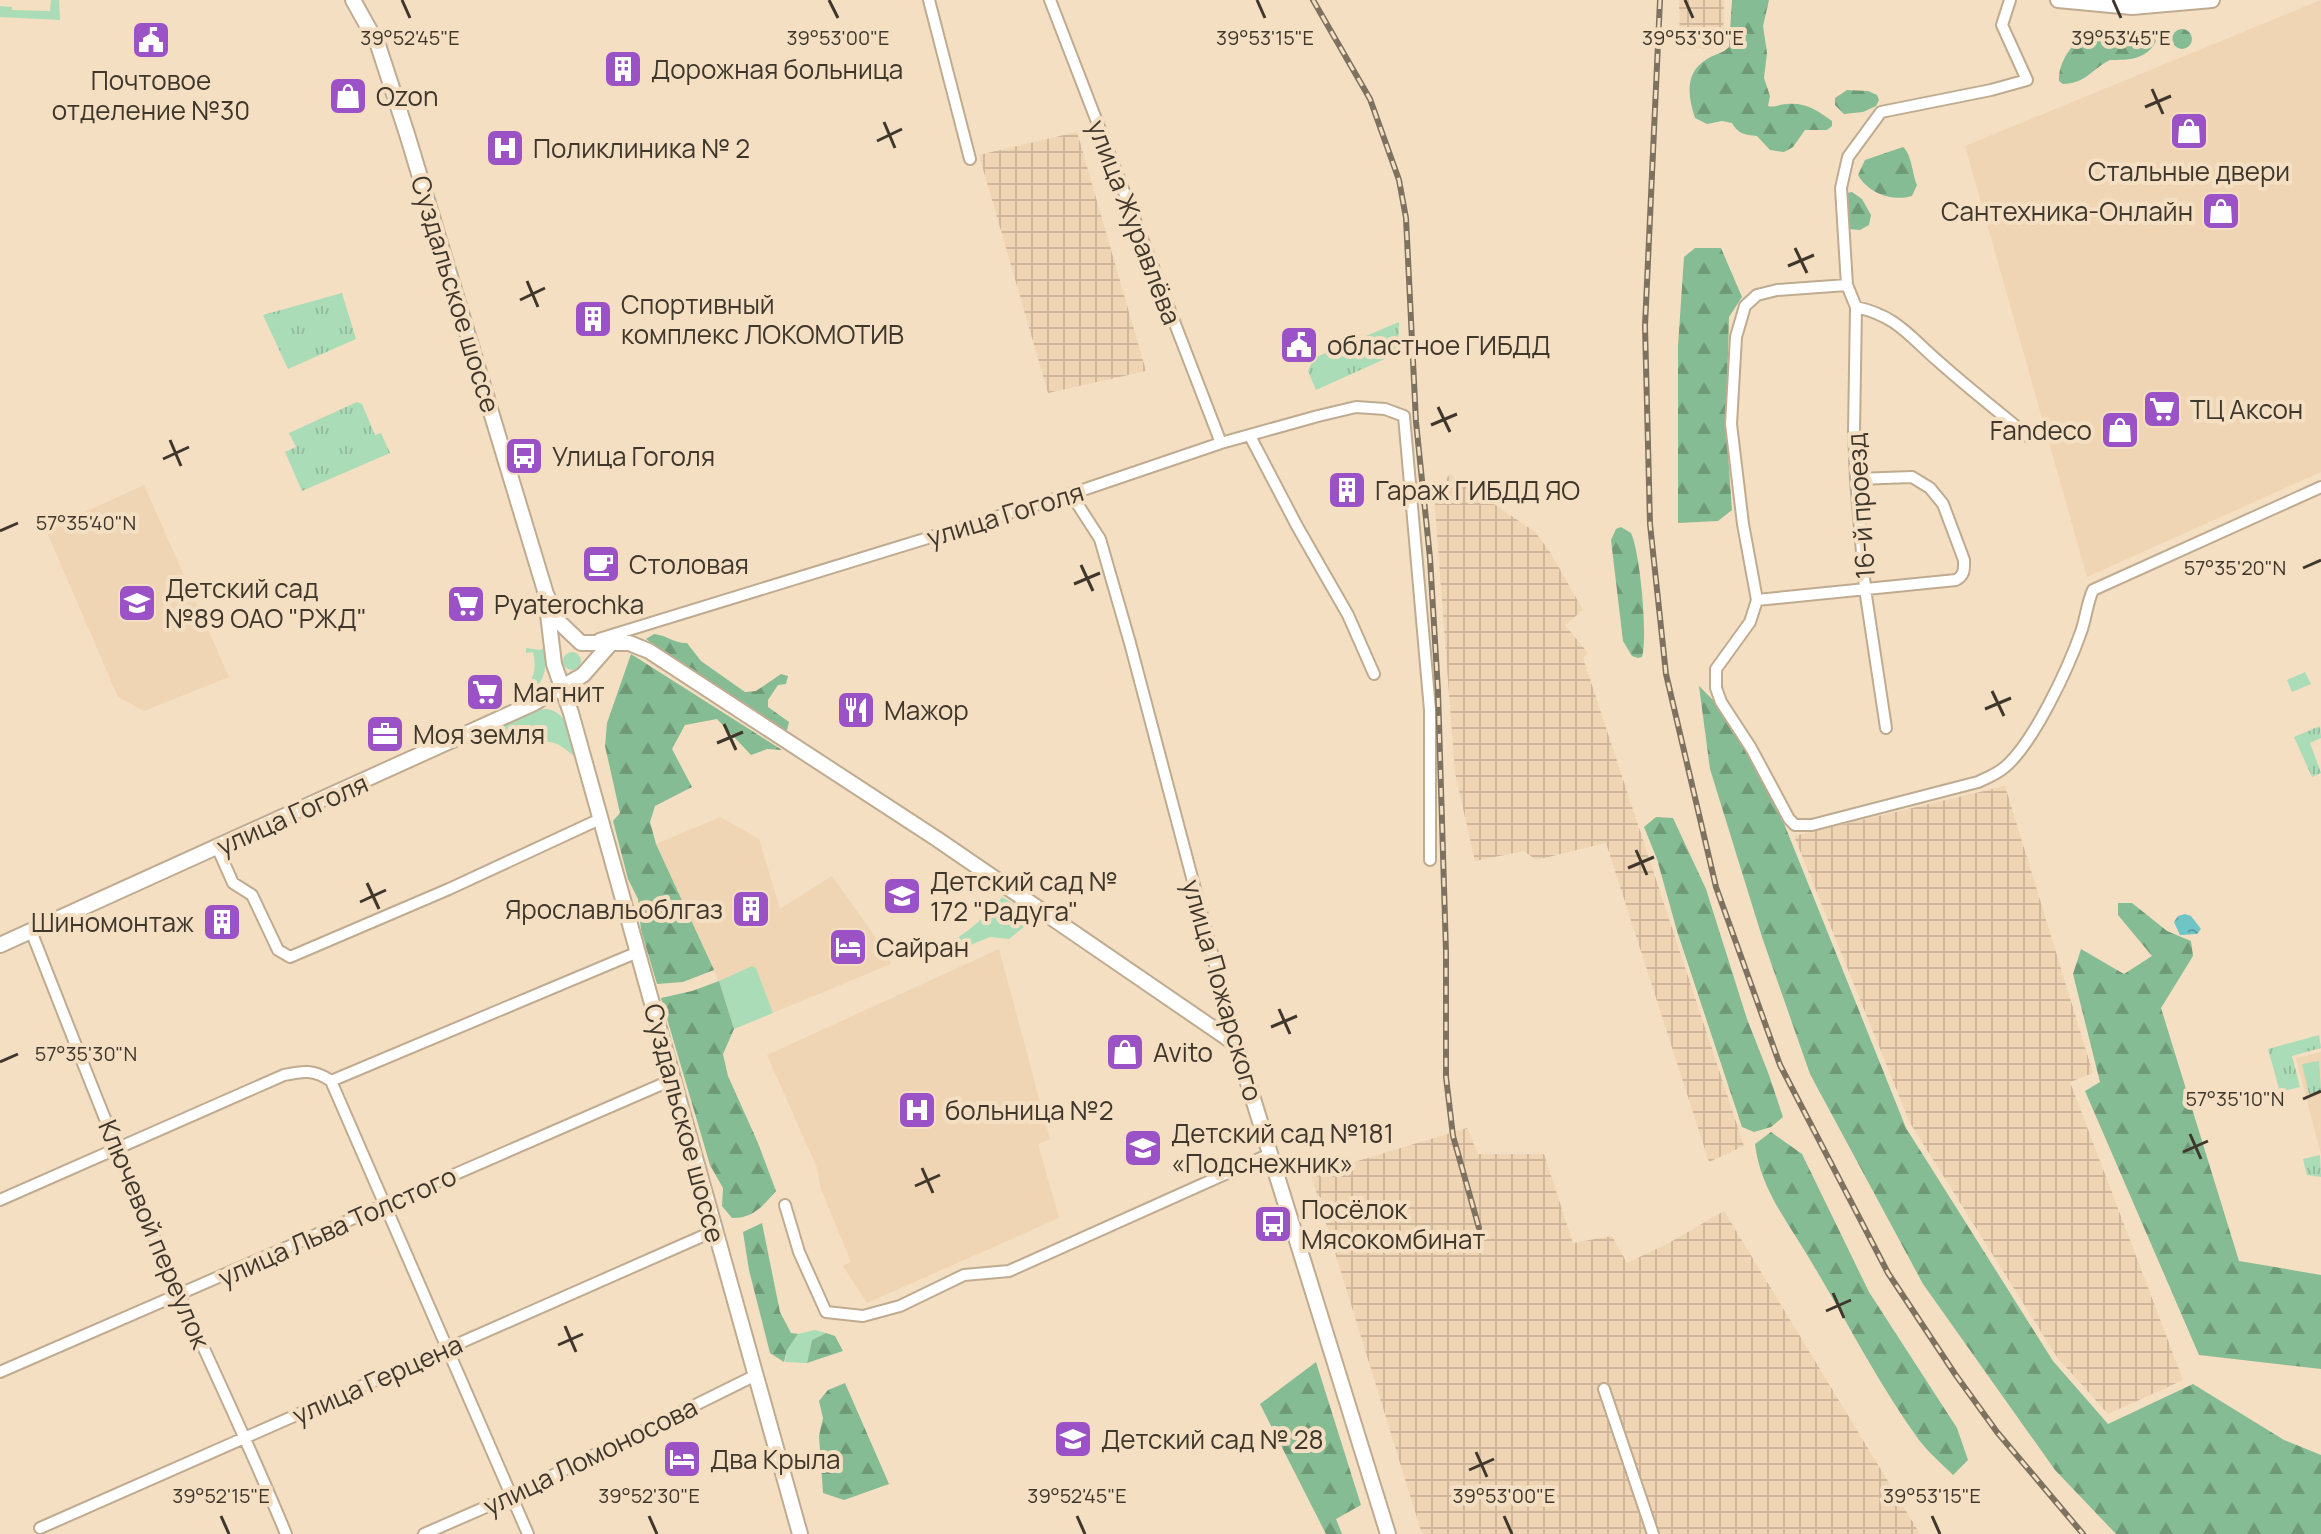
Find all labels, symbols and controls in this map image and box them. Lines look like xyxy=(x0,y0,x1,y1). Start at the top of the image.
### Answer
public building icon: Почтовое отделение №30 xyxy=(130,19,172,61)
text: 39°52'45"E xyxy=(360,24,460,51)
text: 39°53'00"E xyxy=(787,24,890,51)
text: 39°53'15"E xyxy=(1216,24,1314,51)
text: 39°53'30"E xyxy=(1642,24,1744,51)
text: 39°53'45"E xyxy=(2071,24,2171,51)
building icon: Дорожная больница xyxy=(602,48,644,90)
place label: Дорожная больница xyxy=(651,51,903,87)
place label: Почтовое отделение №30 xyxy=(52,62,250,128)
shop icon: Ozon xyxy=(327,75,369,117)
place label: Ozon xyxy=(376,78,438,114)
shop icon: Стальные двери xyxy=(2168,110,2210,152)
street label: улица Журавлёва xyxy=(1079,114,1191,330)
hospital icon: Поликлиника № 2 xyxy=(484,127,526,169)
place label: Поликлиника № 2 xyxy=(533,130,750,166)
place label: Стальные двери xyxy=(2088,153,2290,189)
street label: Суздальское шоссе xyxy=(403,171,509,417)
shop icon: Сантехника-Онлайн xyxy=(2200,190,2242,232)
place label: Сантехника-Онлайн xyxy=(1941,193,2193,229)
place label: Спортивный комплекс ЛОКОМОТИВ xyxy=(621,286,904,352)
building icon: Спортивный комплекс ЛОКОМОТИВ xyxy=(572,298,614,340)
public building icon: областное ГИБДД xyxy=(1278,324,1320,366)
place label: областное ГИБДД xyxy=(1327,327,1550,363)
supermarket icon: ТЦ Аксон xyxy=(2141,388,2183,430)
place label: ТЦ Аксон xyxy=(2190,391,2303,427)
shop icon: Fandeco xyxy=(2099,409,2141,451)
place label: Fandeco xyxy=(1990,412,2092,448)
street label: 16-й проезд xyxy=(1837,432,1883,580)
bus stop icon: Улица Гоголя xyxy=(503,435,545,477)
place label: Улица Гоголя xyxy=(552,438,715,474)
building icon: Гараж ГИБДД ЯО xyxy=(1326,469,1368,511)
place label: Гараж ГИБДД ЯО xyxy=(1375,472,1580,508)
street label: улица Гоголя xyxy=(922,473,1088,555)
text: 57°35'40"N xyxy=(36,509,136,536)
cafe icon: Столовая xyxy=(580,543,622,585)
place label: Столовая xyxy=(629,546,749,582)
text: 57°35'20"N xyxy=(2184,554,2286,581)
place label: Детский сад №89 ОАО "РЖД" xyxy=(165,570,367,636)
school or university icon: Детский сад №89 ОАО "РЖД" xyxy=(116,582,158,624)
supermarket icon: Pyaterochka xyxy=(445,583,487,625)
place label: Pyaterochka xyxy=(494,586,644,622)
supermarket icon: Магнит xyxy=(464,671,506,713)
place label: Магнит xyxy=(513,674,605,710)
restaurant icon: Мажор xyxy=(835,689,877,731)
place label: Мажор xyxy=(884,692,969,728)
office icon: Моя земля xyxy=(364,713,406,755)
place label: Моя земля xyxy=(413,716,545,752)
street label: улица Гоголя xyxy=(211,765,373,863)
place label: Детский сад № 172 "Радуга" xyxy=(930,863,1117,929)
school or university icon: Детский сад № 172 "Радуга" xyxy=(881,875,923,917)
street label: улица Пожарского xyxy=(1174,875,1272,1105)
building icon: Ярославльоблгаз xyxy=(730,888,772,930)
place label: Ярославльоблгаз xyxy=(505,891,723,927)
building icon: Шиномонтаж xyxy=(201,901,243,943)
place label: Шиномонтаж xyxy=(31,904,194,940)
hotel icon: Сайран xyxy=(827,926,869,968)
place label: Сайран xyxy=(876,929,969,965)
street label: Суздальское шоссе xyxy=(636,1000,734,1246)
shop icon: Avito xyxy=(1104,1031,1146,1073)
place label: Avito xyxy=(1153,1034,1213,1070)
text: 57°35'30"N xyxy=(35,1040,137,1067)
text: 57°35'10"N xyxy=(2186,1085,2285,1112)
hospital icon: больница №2 xyxy=(896,1089,938,1131)
place label: больница №2 xyxy=(945,1092,1113,1128)
street label: Ключевой переулок xyxy=(91,1114,220,1355)
place label: Детский сад №181 «Подснежник» xyxy=(1171,1115,1394,1181)
school or university icon: Детский сад №181 «Подснежник» xyxy=(1122,1127,1164,1169)
street label: улица Льва Толстого xyxy=(212,1157,462,1295)
place label: Посёлок Мясокомбинат xyxy=(1301,1191,1486,1257)
bus stop icon: Посёлок Мясокомбинат xyxy=(1252,1203,1294,1245)
street label: улица Герцена xyxy=(286,1325,468,1433)
street label: улица Ломоносова xyxy=(477,1389,703,1523)
school or university icon: Детский сад № 28 xyxy=(1052,1418,1094,1460)
place label: Детский сад № 28 xyxy=(1101,1421,1324,1457)
hotel icon: Два Крыла xyxy=(661,1438,703,1480)
place label: Два Крыла xyxy=(710,1441,840,1477)
text: 39°52'15"E xyxy=(172,1482,270,1509)
text: 39°52'30"E xyxy=(598,1482,700,1509)
text: 39°52'45"E xyxy=(1027,1482,1127,1509)
text: 39°53'00"E xyxy=(1453,1482,1556,1509)
text: 39°53'15"E xyxy=(1883,1482,1981,1509)

